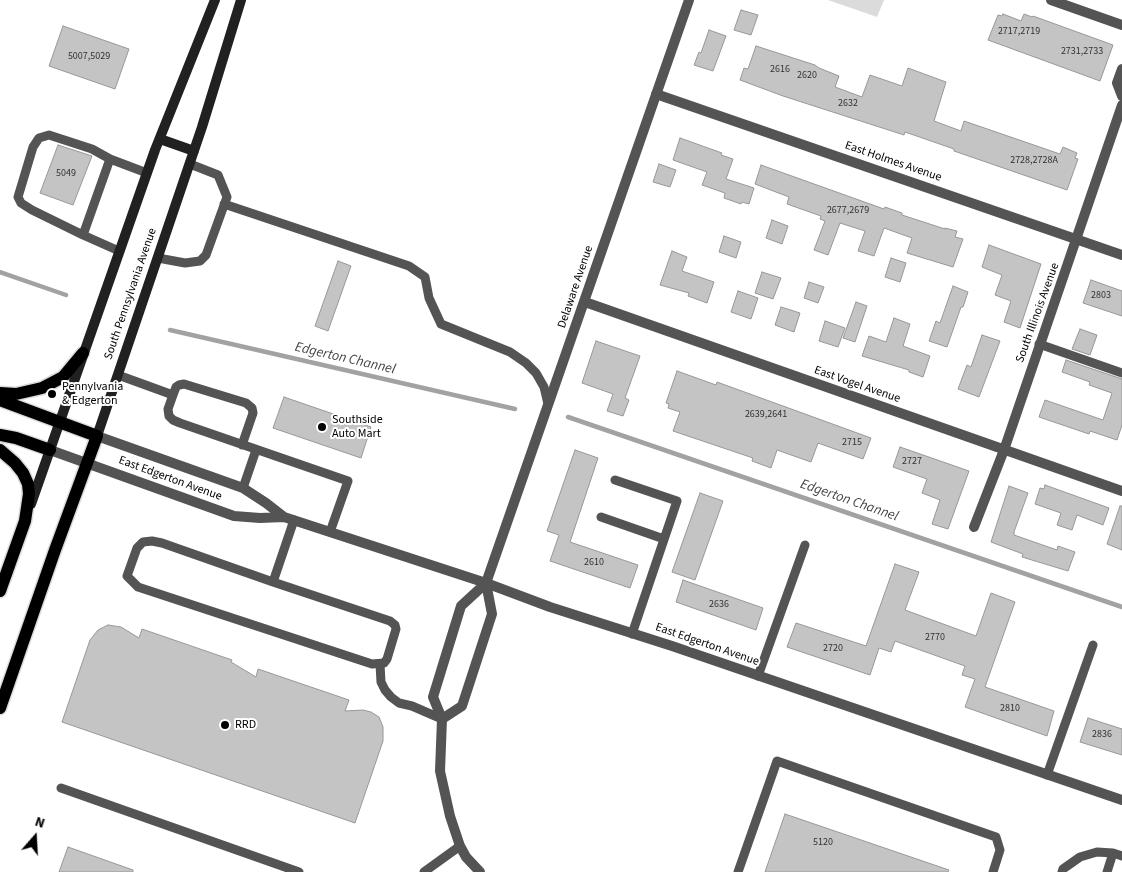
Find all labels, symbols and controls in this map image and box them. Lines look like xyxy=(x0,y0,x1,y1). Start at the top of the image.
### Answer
house number: 2717,2719 xyxy=(998,26,1040,38)
house number: 2731,2733 xyxy=(1061,46,1103,58)
house number: 5007,5029 xyxy=(68,51,110,63)
house number: 2616 xyxy=(770,64,790,76)
house number: 2620 xyxy=(797,70,817,82)
house number: 2632 xyxy=(838,98,858,110)
street label: East Holmes Avenue xyxy=(843,139,943,185)
house number: 2728,2728A xyxy=(1010,155,1058,167)
house number: 5049 xyxy=(56,168,76,180)
house number: 2677,2679 xyxy=(827,205,869,217)
street label: South Pennsylvania Avenue xyxy=(102,226,160,362)
street label: Delaware Avenue xyxy=(555,244,597,330)
street label: South Illinois Avenue xyxy=(1013,261,1063,365)
house number: 2803 xyxy=(1091,290,1111,302)
water label: Edgerton Channel xyxy=(293,339,397,379)
street label: East Vogel Avenue xyxy=(812,363,902,407)
place label: Pennylvania & Edgerton xyxy=(62,380,123,408)
marker: Pennylvania & Edgerton xyxy=(46,388,58,400)
house number: 2639,2641 xyxy=(745,409,787,421)
place label: Southside Auto Mart xyxy=(332,413,383,441)
marker: Southside Auto Mart xyxy=(316,421,328,433)
house number: 2715 xyxy=(842,437,862,449)
street label: East Edgerton Avenue xyxy=(116,454,224,504)
house number: 2727 xyxy=(902,456,922,468)
water label: Edgerton Channel xyxy=(798,476,900,526)
house number: 2610 xyxy=(584,557,604,569)
house number: 2636 xyxy=(709,599,729,611)
street label: East Edgerton Avenue xyxy=(653,620,761,670)
house number: 2770 xyxy=(925,632,945,644)
house number: 2720 xyxy=(823,643,843,655)
house number: 2810 xyxy=(1000,703,1020,715)
place label: RRD xyxy=(235,718,256,732)
marker: RRD xyxy=(219,719,231,731)
house number: 2836 xyxy=(1092,729,1112,741)
north arrow xyxy=(10,812,60,862)
text: N xyxy=(32,812,48,834)
house number: 5120 xyxy=(813,837,833,849)

